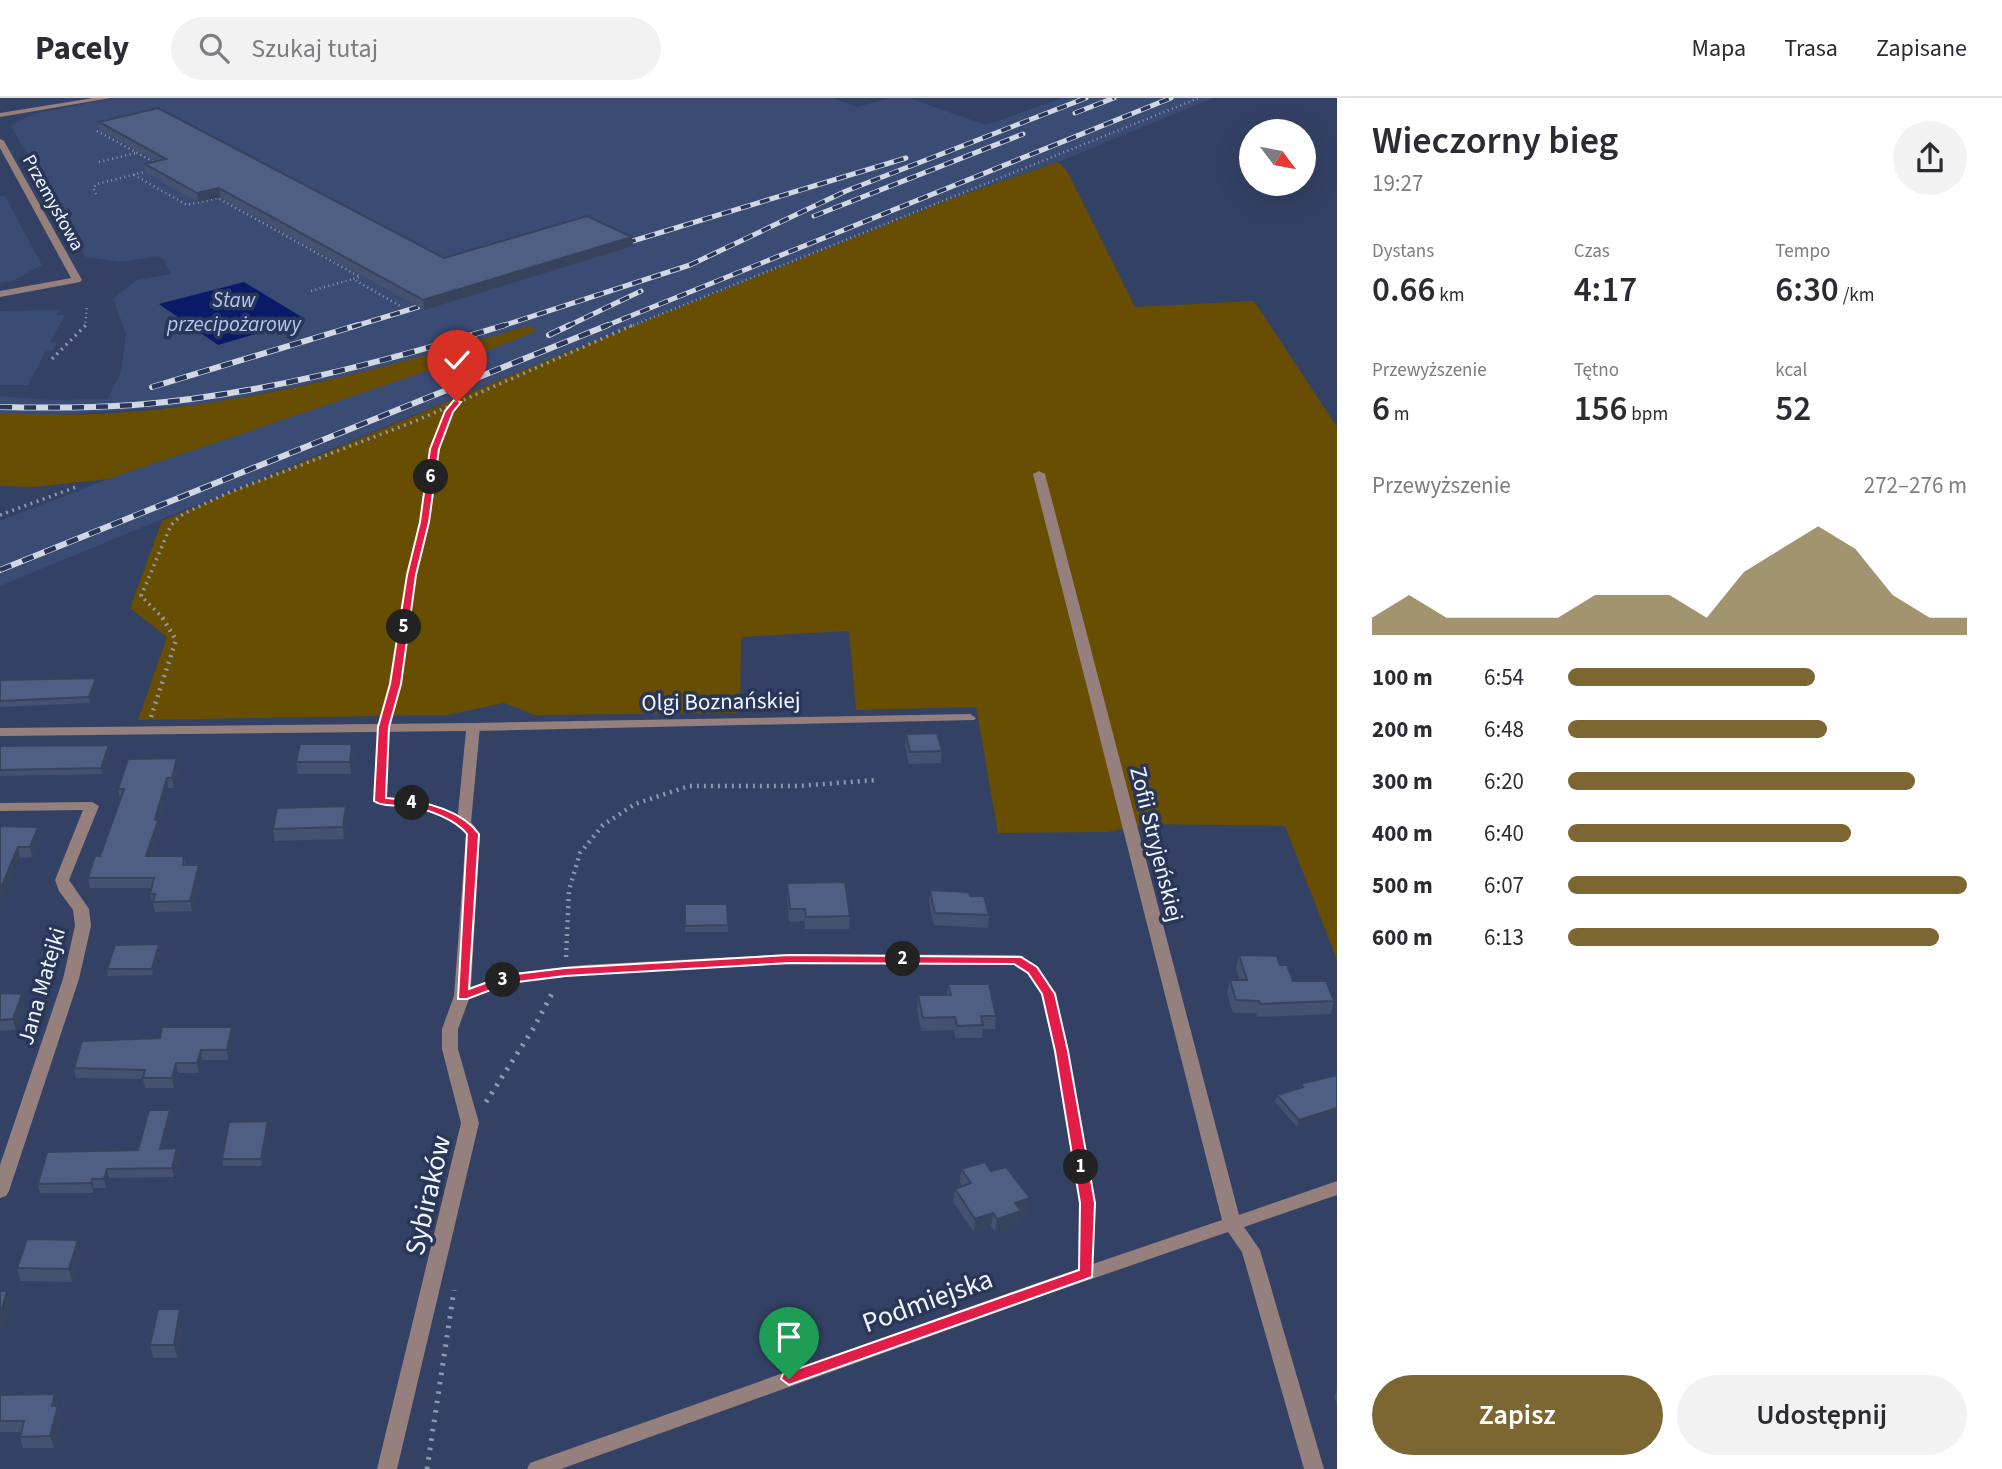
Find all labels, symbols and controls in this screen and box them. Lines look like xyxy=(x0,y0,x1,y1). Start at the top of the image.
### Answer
search box xyxy=(171,17,661,80)
text: Pacely xyxy=(35,25,129,72)
icon: search xyxy=(195,29,233,67)
text: Szukaj tutaj xyxy=(251,30,378,67)
text: Mapa xyxy=(1692,31,1746,66)
text: Trasa xyxy=(1784,31,1838,66)
text: Zapisane xyxy=(1876,31,1967,66)
text: Wieczorny bieg xyxy=(1372,114,1618,168)
north arrow xyxy=(1239,119,1316,196)
map controls xyxy=(1239,119,1316,196)
button: share xyxy=(1893,121,1967,195)
street label: Przemysłowa xyxy=(15,150,90,256)
text: 19:27 xyxy=(1372,167,1423,200)
text: Dystans xyxy=(1372,238,1434,265)
text: Czas xyxy=(1574,238,1610,265)
text: Tempo xyxy=(1775,238,1830,265)
text: 0.66 xyxy=(1372,265,1436,315)
text: 4:17 xyxy=(1574,265,1637,315)
text: 6:30 xyxy=(1775,265,1839,315)
text: km xyxy=(1436,282,1464,309)
text: /km xyxy=(1839,282,1874,309)
water label: Staw przecipożarowy xyxy=(166,285,303,339)
pin xyxy=(427,330,487,402)
icon: check xyxy=(438,341,476,379)
text: Przewyższenie xyxy=(1372,357,1487,384)
text: Tętno xyxy=(1574,357,1619,384)
text: kcal xyxy=(1775,357,1807,384)
text: 6 xyxy=(1372,384,1390,434)
text: 156 xyxy=(1574,384,1628,434)
text: 52 xyxy=(1775,384,1811,434)
text: m xyxy=(1390,401,1410,428)
text: bpm xyxy=(1628,401,1668,428)
pin: 6 xyxy=(414,460,448,494)
text: 6 xyxy=(425,463,436,490)
text: Przewyższenie xyxy=(1372,469,1511,502)
text: 272–276 m xyxy=(1864,469,1967,502)
pin: 5 xyxy=(386,610,422,644)
text: 5 xyxy=(398,613,409,640)
text: 100 m xyxy=(1372,661,1433,694)
text: 6:54 xyxy=(1484,661,1524,694)
street label: Olgi Boznańskiej xyxy=(641,684,801,719)
text: 200 m xyxy=(1372,713,1433,746)
text: 6:48 xyxy=(1484,713,1524,746)
street label: Zofii Stryjeńskiej xyxy=(1121,763,1192,925)
text: 300 m xyxy=(1372,765,1433,798)
text: 6:20 xyxy=(1484,765,1524,798)
pin: 4 xyxy=(394,786,430,820)
text: 4 xyxy=(406,789,417,816)
text: 400 m xyxy=(1372,817,1433,850)
text: 6:40 xyxy=(1484,817,1524,850)
text: 500 m xyxy=(1372,869,1433,902)
text: 6:07 xyxy=(1484,869,1524,902)
text: 600 m xyxy=(1372,921,1433,954)
text: 6:13 xyxy=(1484,921,1524,954)
street label: Jana Matejki xyxy=(9,923,74,1049)
pin: 2 xyxy=(886,942,920,976)
text: 2 xyxy=(897,945,908,972)
pin: 3 xyxy=(486,962,520,998)
text: 3 xyxy=(497,966,508,993)
street label: Sybiraków xyxy=(395,1131,461,1259)
pin: 1 xyxy=(1064,1150,1098,1184)
text: 1 xyxy=(1075,1153,1086,1180)
street label: Podmiejska xyxy=(856,1259,998,1343)
pin xyxy=(759,1307,819,1379)
icon: arrive xyxy=(770,1318,808,1356)
button: Zapisz xyxy=(1372,1375,1663,1455)
button: Udostępnij xyxy=(1677,1375,1967,1455)

